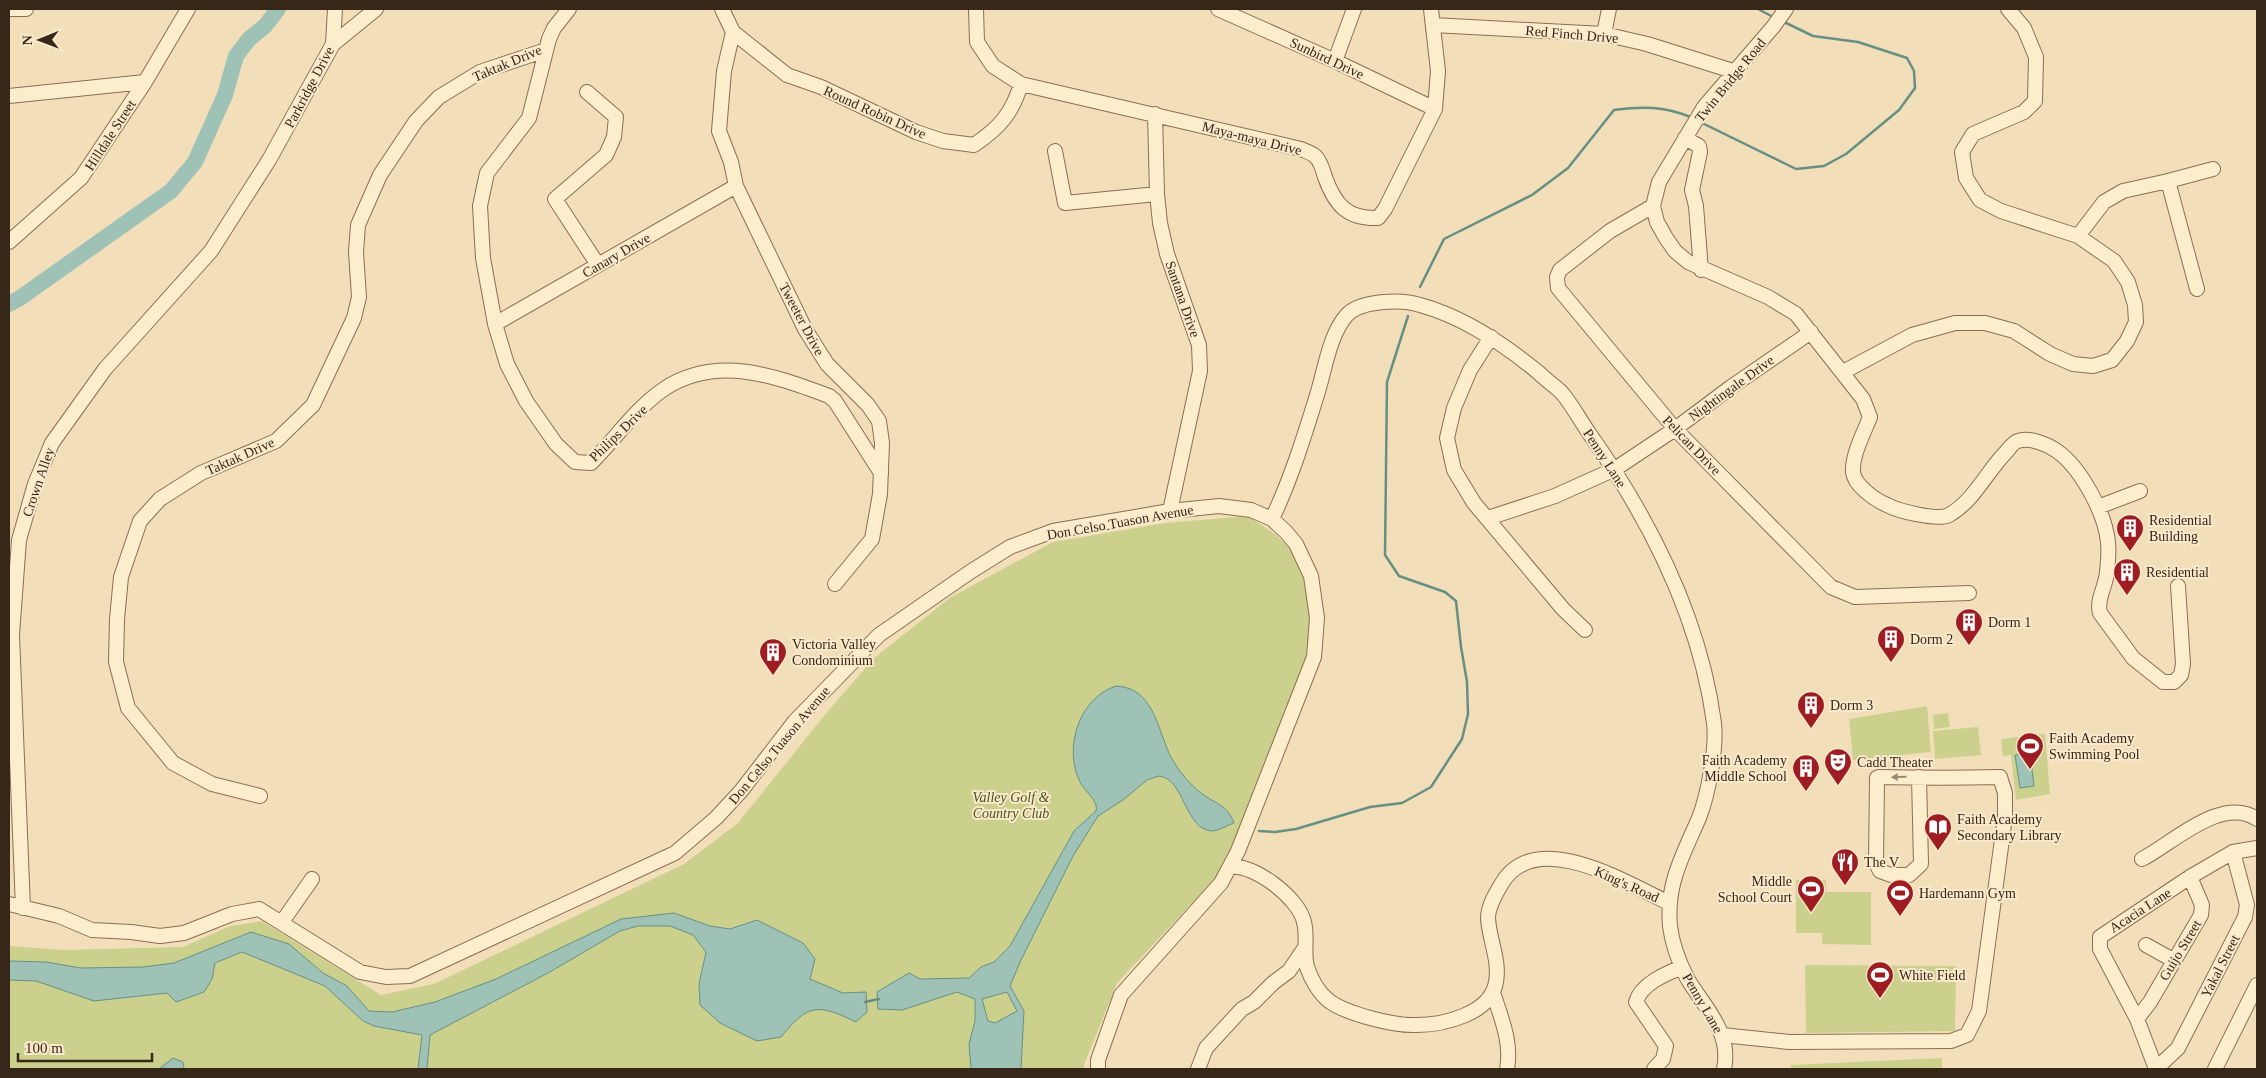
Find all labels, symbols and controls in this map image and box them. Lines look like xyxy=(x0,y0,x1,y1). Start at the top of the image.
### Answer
north arrow xyxy=(15,15,65,65)
street label: Red Finch Drive xyxy=(1525,23,1619,46)
text: N xyxy=(20,35,35,45)
street label: Sunbird Drive xyxy=(1287,35,1366,82)
street label: Twin Bridge Road xyxy=(1692,35,1769,125)
street label: Taktak Drive xyxy=(471,42,544,85)
street label: Parkridge Drive xyxy=(282,44,337,130)
street label: Round Robin Drive xyxy=(821,83,928,142)
street label: Hilldale Street xyxy=(82,97,139,173)
street label: Maya-maya Drive xyxy=(1200,119,1303,158)
street label: Canary Drive xyxy=(580,230,653,281)
street label: Santana Drive xyxy=(1162,259,1203,339)
street label: Tweeter Drive xyxy=(776,280,827,358)
street label: Nightingale Drive xyxy=(1686,353,1777,424)
street label: Philips Drive xyxy=(586,402,650,465)
street label: Pelican Drive xyxy=(1660,413,1724,478)
street label: Penny Lane xyxy=(1580,426,1629,490)
street label: Taktak Drive xyxy=(204,435,277,478)
street label: Crown Alley xyxy=(20,446,57,519)
street label: Don Celso Tuason Avenue xyxy=(1046,502,1195,543)
building icon: Residential Building xyxy=(2115,513,2145,552)
place label: Residential Building xyxy=(2149,513,2212,544)
building icon: Residential xyxy=(2112,557,2142,596)
place label: Residential xyxy=(2146,565,2209,580)
building icon: Dorm 1 xyxy=(1954,607,1984,646)
place label: Dorm 1 xyxy=(1988,615,2031,630)
building icon: Dorm 2 xyxy=(1876,624,1906,663)
place label: Dorm 2 xyxy=(1910,632,1953,647)
building icon: Victoria Valley Condominium xyxy=(758,637,788,676)
place label: Victoria Valley Condominium xyxy=(792,637,876,668)
street label: Don Celso Tuason Avenue xyxy=(726,684,833,807)
building icon: Dorm 3 xyxy=(1796,690,1826,729)
place label: Dorm 3 xyxy=(1830,698,1873,713)
sports icon: Faith Academy Swimming Pool xyxy=(2015,731,2045,770)
place label: Faith Academy Swimming Pool xyxy=(2049,731,2140,762)
theatre icon: Cadd Theater xyxy=(1823,747,1853,786)
place label: Faith Academy Middle School xyxy=(1702,753,1787,784)
building icon: Faith Academy Middle School xyxy=(1791,753,1821,792)
place label: Cadd Theater xyxy=(1857,755,1933,770)
one-way arrow xyxy=(1891,773,1907,781)
park label: Valley Golf & Country Club xyxy=(973,790,1050,821)
library icon: Faith Academy Secondary Library xyxy=(1923,812,1953,851)
place label: Faith Academy Secondary Library xyxy=(1957,812,2062,843)
restaurant icon: The V xyxy=(1830,847,1860,886)
place label: The V xyxy=(1864,855,1899,870)
street label: King's Road xyxy=(1592,864,1661,905)
place label: Middle School Court xyxy=(1718,874,1792,905)
sports icon: Middle School Court xyxy=(1796,874,1826,913)
sports icon: Hardemann Gym xyxy=(1885,878,1915,917)
street label: Acacia Lane xyxy=(2107,885,2174,936)
place label: Hardemann Gym xyxy=(1919,886,2016,901)
street label: Guijo Street xyxy=(2156,917,2204,983)
street label: Yakal Street xyxy=(2198,932,2243,1000)
sports icon: White Field xyxy=(1865,960,1895,999)
place label: White Field xyxy=(1899,968,1966,983)
street label: Penny Lane xyxy=(1679,971,1726,1036)
scale bar xyxy=(18,1030,151,1062)
text: 100 m xyxy=(25,1040,63,1056)

